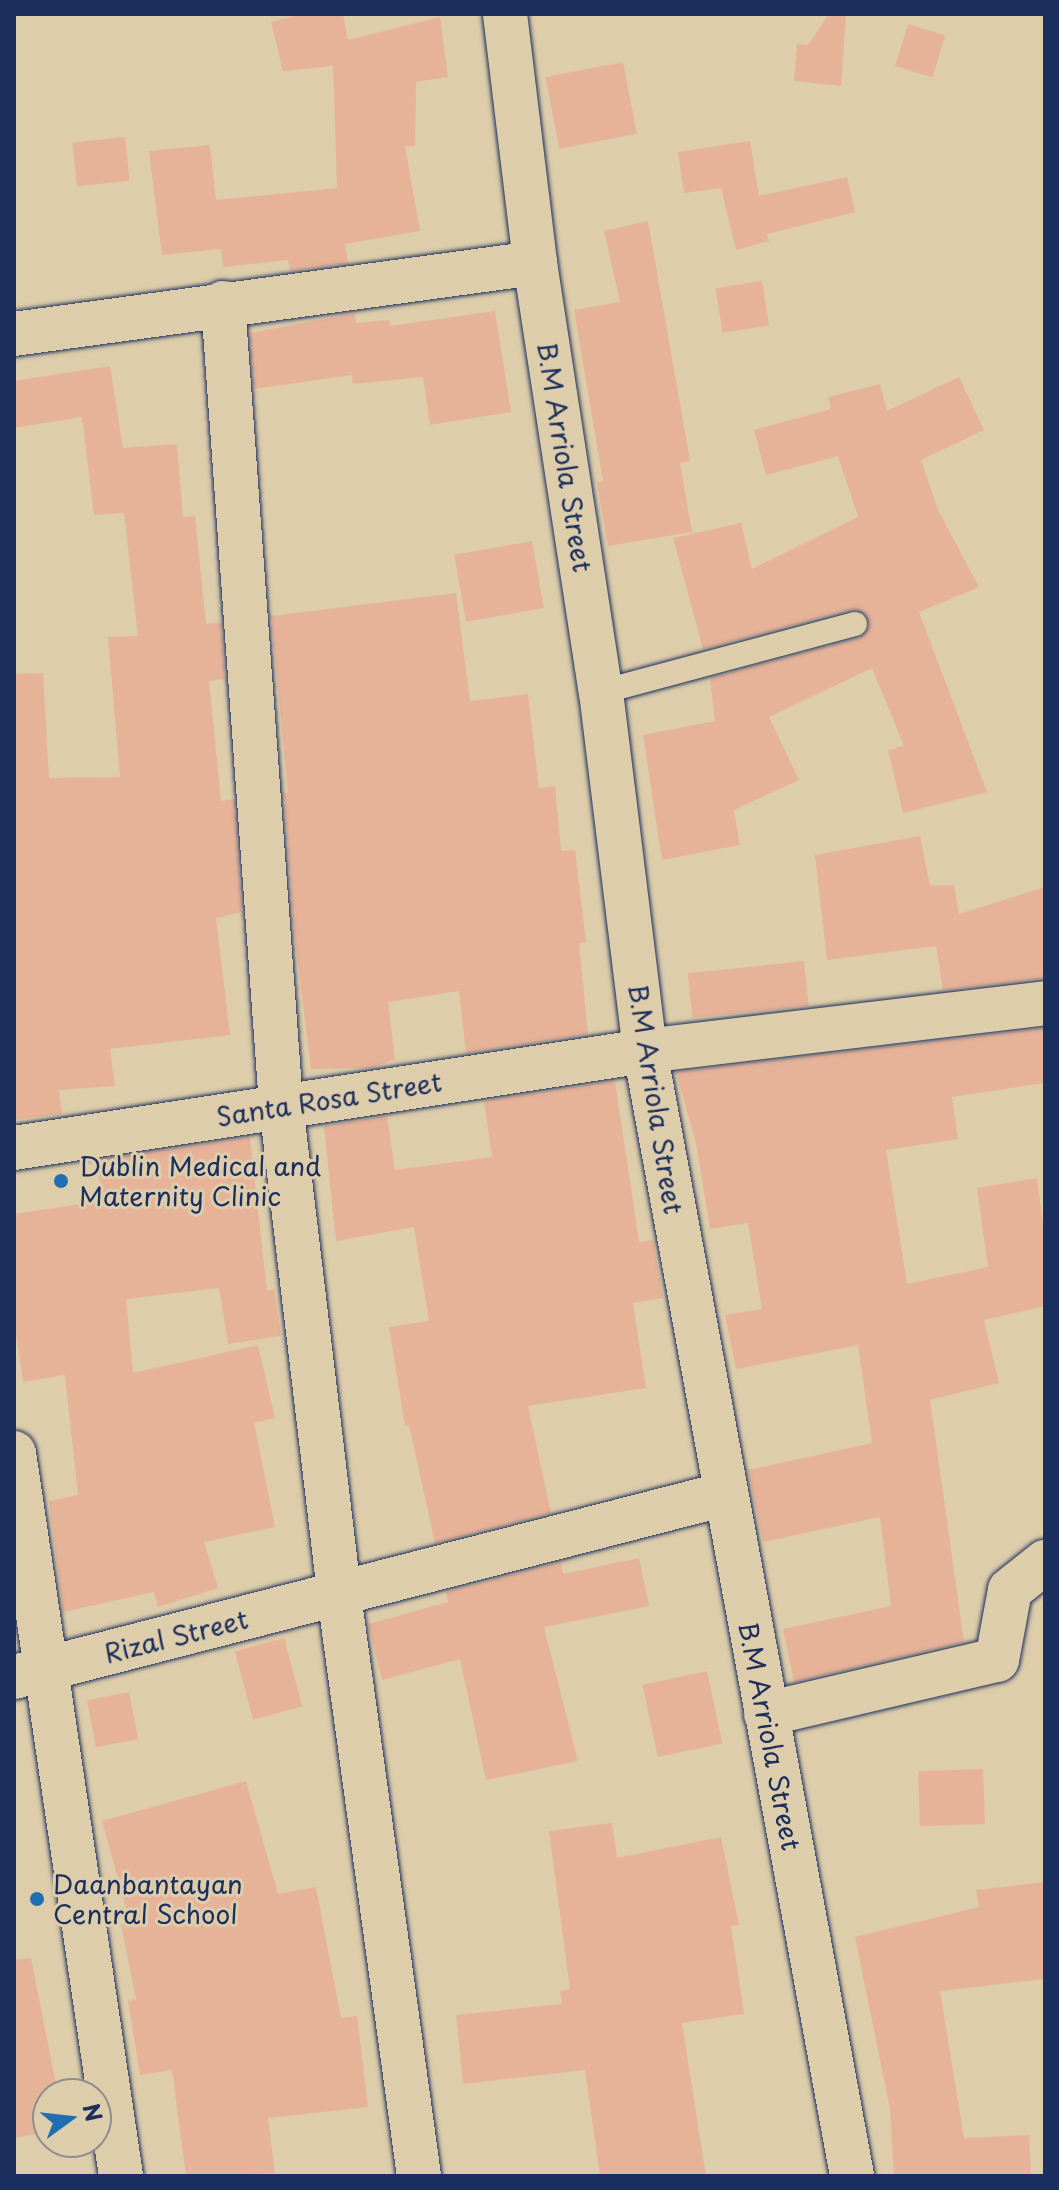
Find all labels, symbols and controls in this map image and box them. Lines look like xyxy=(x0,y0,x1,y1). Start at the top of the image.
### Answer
street label: B.M Arriola Street xyxy=(531,340,599,574)
street label: B.M Arriola Street xyxy=(622,982,690,1216)
street label: Santa Rosa Street xyxy=(214,1066,444,1132)
place label: Dublin Medical and Maternity Clinic xyxy=(79,1150,323,1212)
marker: Dublin Medical and Maternity Clinic xyxy=(50,1170,72,1192)
street label: Rizal Street xyxy=(101,1603,251,1669)
street label: B.M Arriola Street xyxy=(732,1619,808,1853)
place label: Daanbantayan Central School xyxy=(53,1868,243,1930)
marker: Daanbantayan Central School xyxy=(28,1890,46,1908)
north arrow xyxy=(32,2078,112,2158)
text: N xyxy=(76,2099,112,2125)

